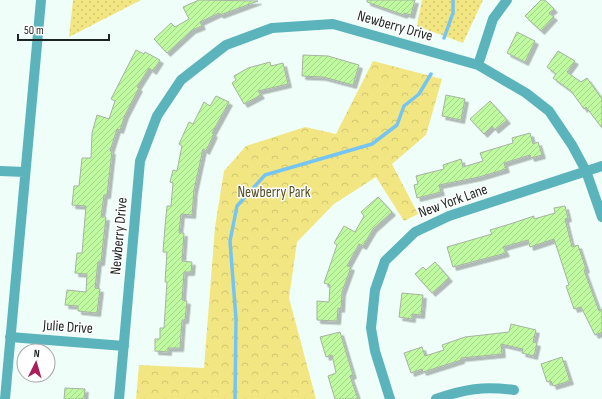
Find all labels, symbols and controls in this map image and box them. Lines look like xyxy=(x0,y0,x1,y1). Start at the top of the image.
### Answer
street label: Newberry Drive xyxy=(355,6,435,46)
scale bar xyxy=(18,16,109,42)
text: 50 m xyxy=(24,23,44,38)
street label: New York Lane xyxy=(416,180,490,222)
park label: Newberry Park xyxy=(237,183,311,202)
street label: Newberry Drive xyxy=(106,197,132,275)
street label: Julie Drive xyxy=(41,316,94,338)
north arrow xyxy=(16,343,56,383)
text: N xyxy=(33,347,40,360)

